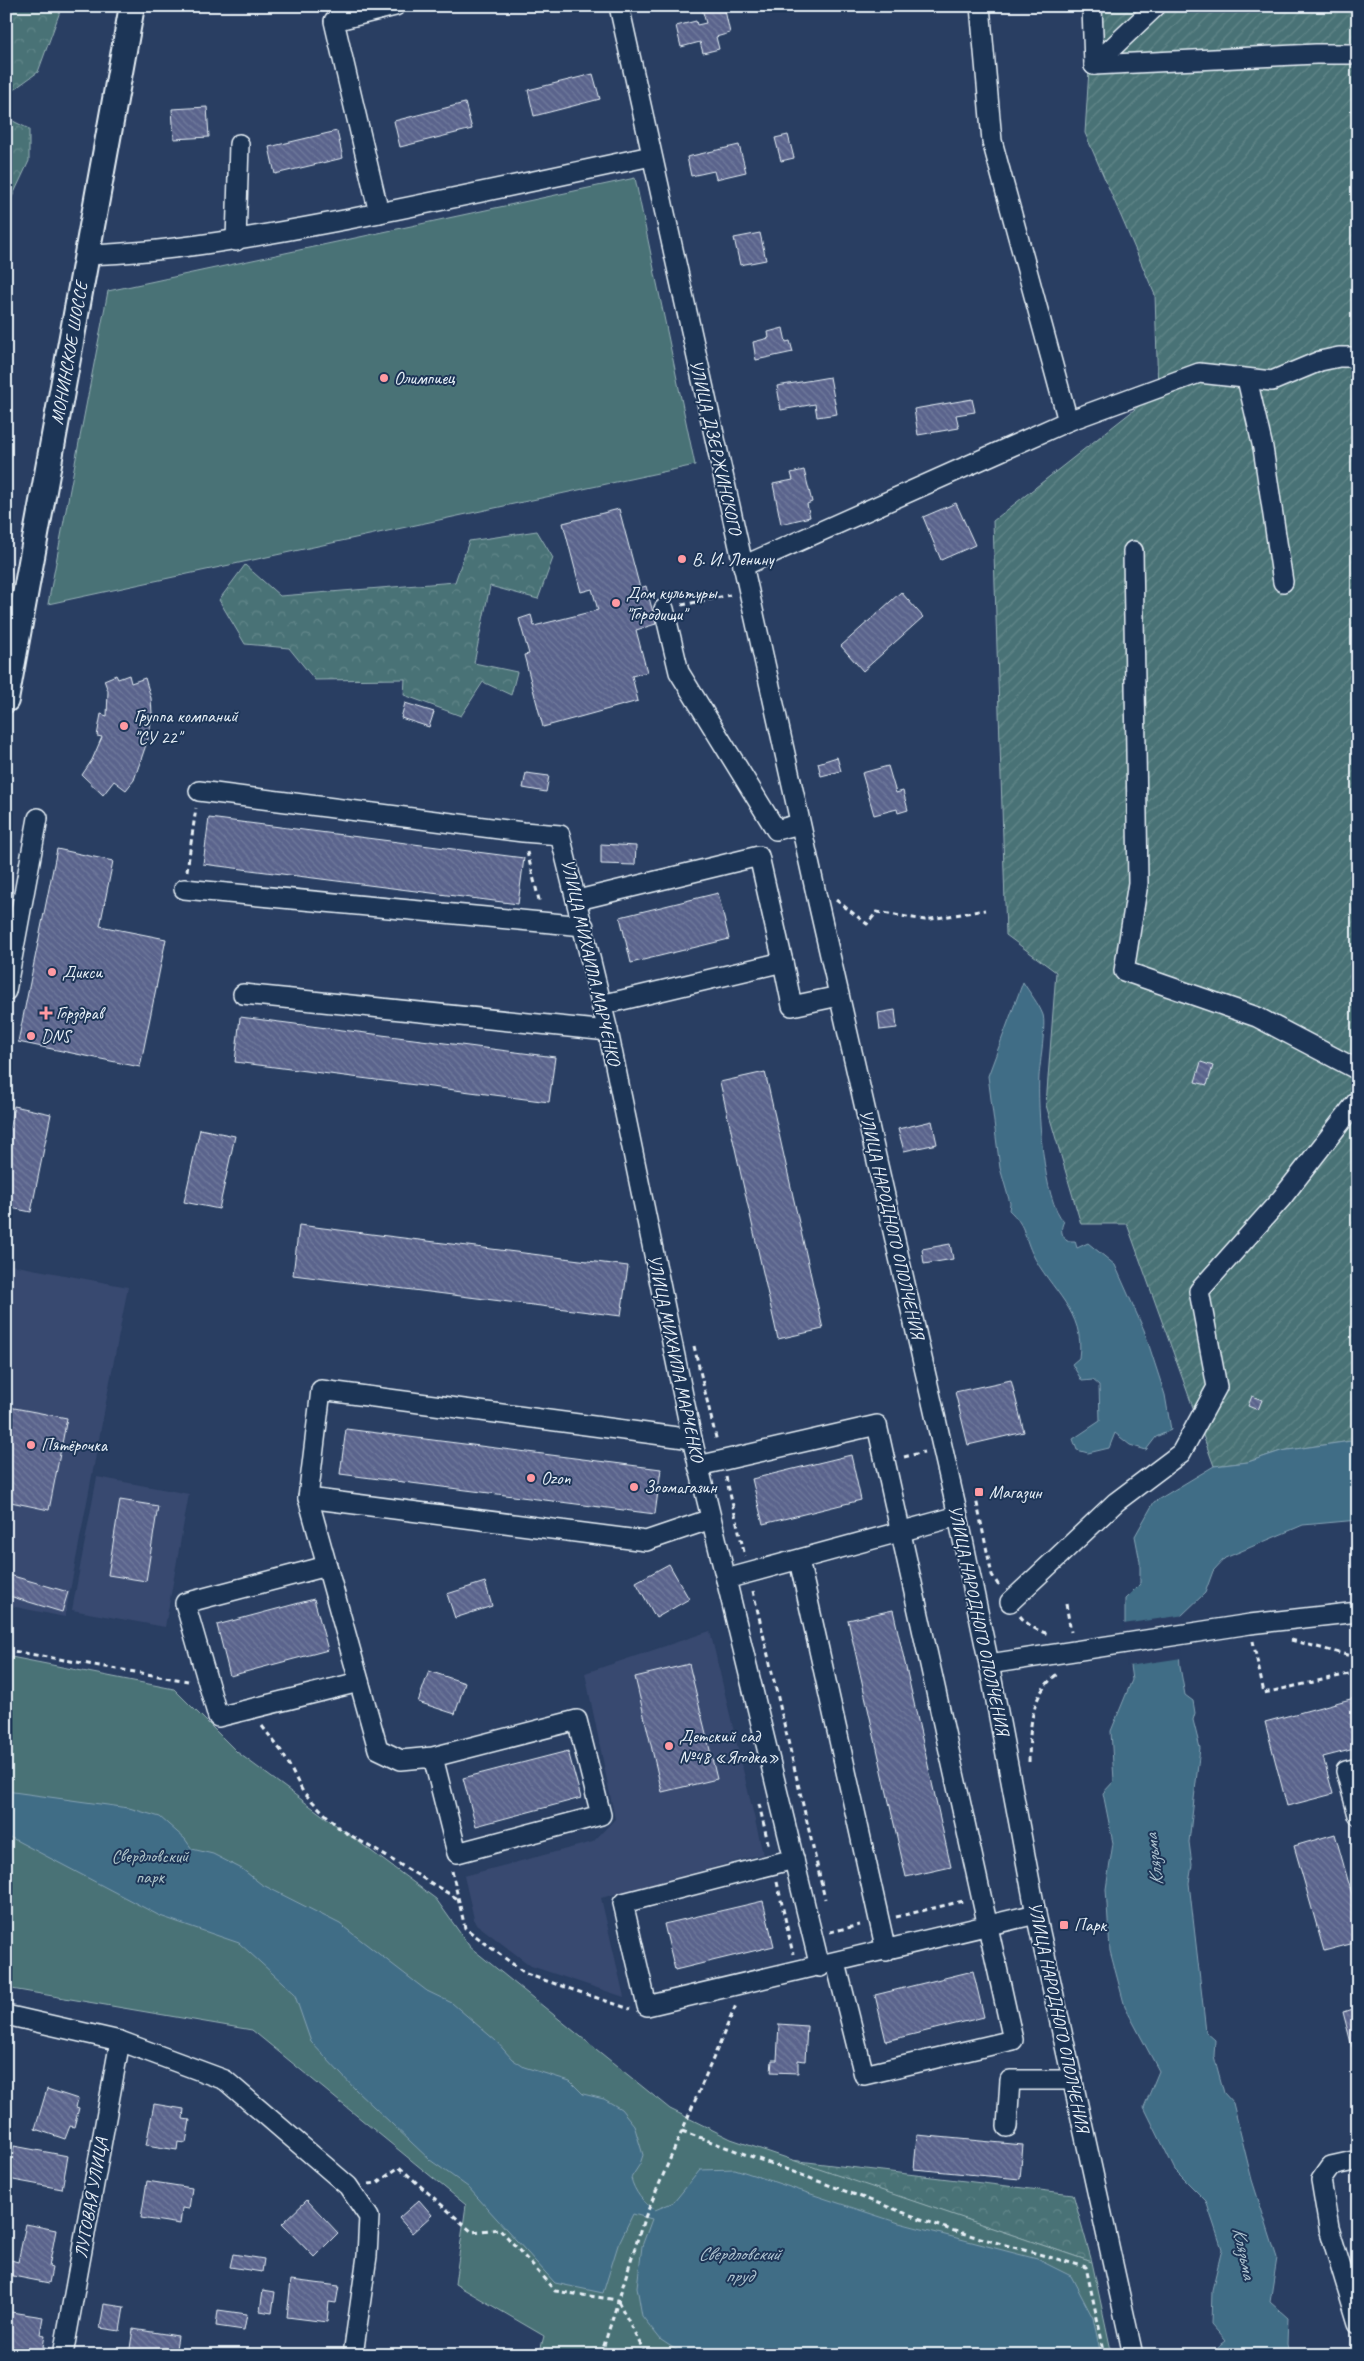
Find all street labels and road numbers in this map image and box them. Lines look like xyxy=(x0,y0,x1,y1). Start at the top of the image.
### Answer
street label: МОНИНСКОЕ ШОССЕ xyxy=(46,278,93,426)
street label: УЛИЦА ДЗЕРЖИНСКОГО xyxy=(685,357,747,539)
street label: УЛИЦА МИХАИЛА МАРЧЕНКО xyxy=(557,857,626,1069)
street label: УЛИЦА НАРОДНОГО ОПОЛЧЕНИЯ xyxy=(855,1107,930,1343)
street label: УЛИЦА МИХАИЛА МАРЧЕНКО xyxy=(643,1252,709,1466)
street label: УЛИЦА НАРОДНОГО ОПОЛЧЕНИЯ xyxy=(944,1503,1015,1739)
street label: УЛИЦА НАРОДНОГО ОПОЛЧЕНИЯ xyxy=(1024,1900,1095,2136)
street label: ЛУГОВАЯ УЛИЦА xyxy=(70,2135,113,2260)

